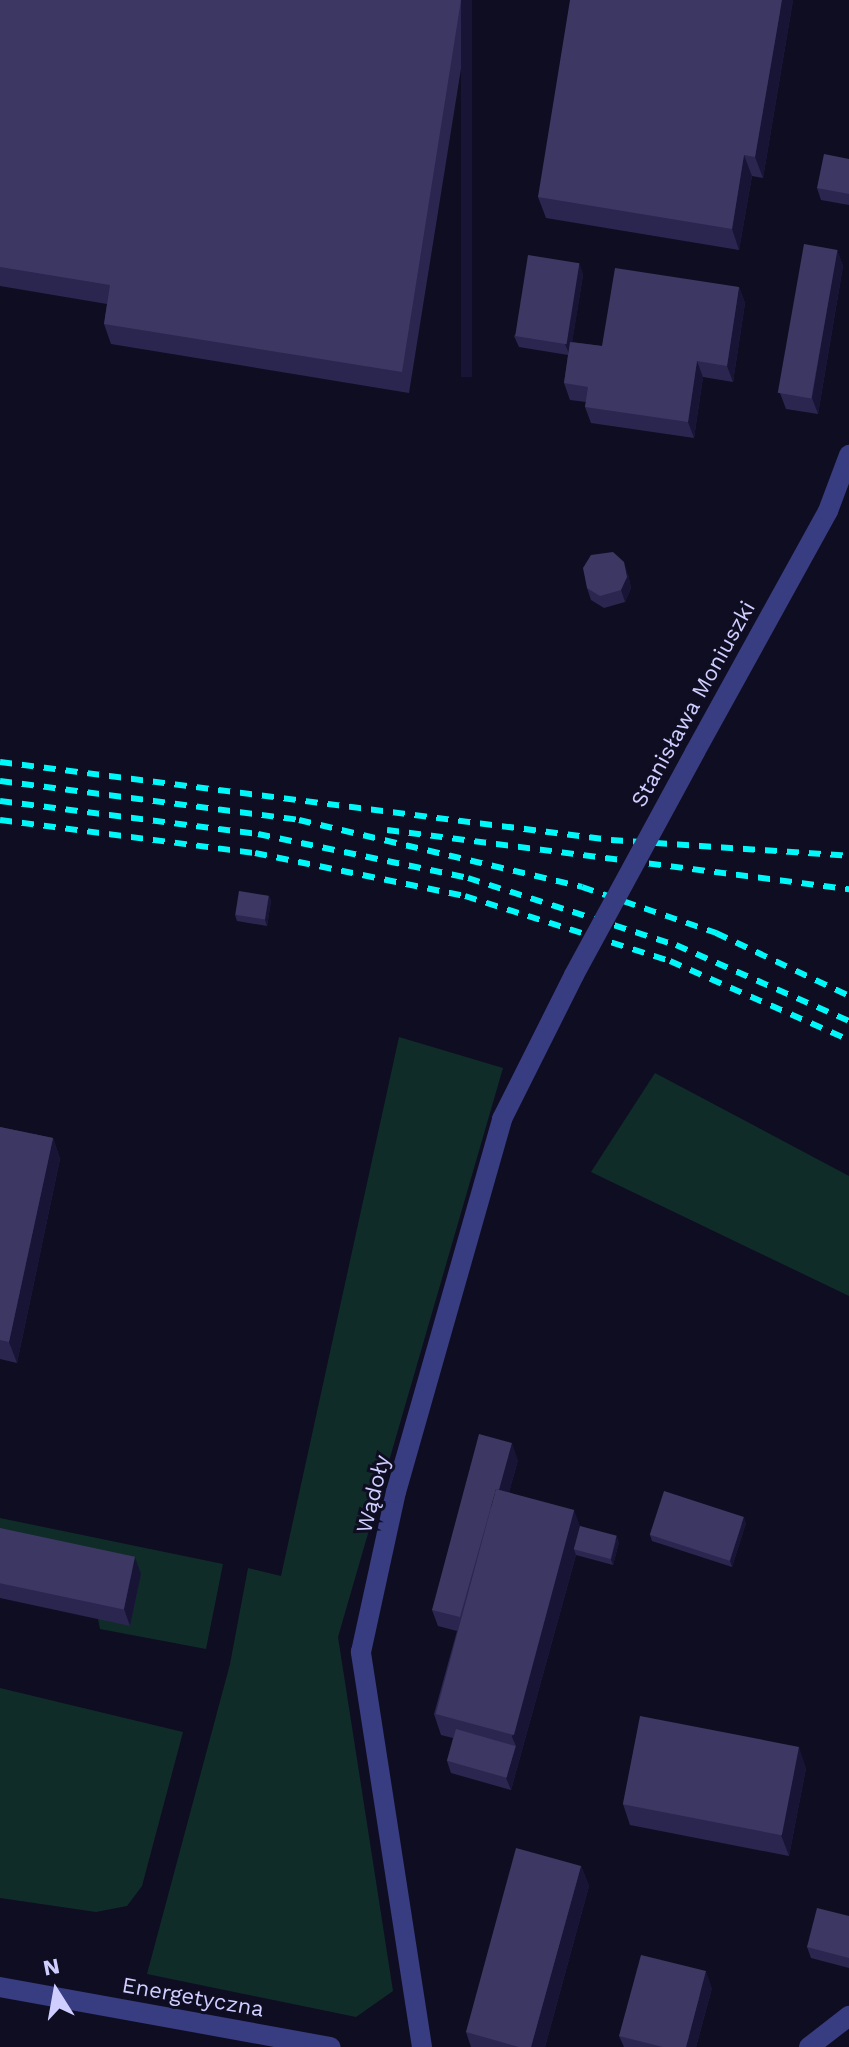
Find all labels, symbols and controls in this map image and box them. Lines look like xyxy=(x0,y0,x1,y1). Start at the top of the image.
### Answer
street label: Stanisława Moniuszki xyxy=(625,596,761,812)
street label: Wądoły xyxy=(351,1452,395,1536)
north arrow xyxy=(16,1951,96,2031)
text: N xyxy=(41,1953,62,1981)
street label: Energetyczna xyxy=(120,1972,266,2022)

